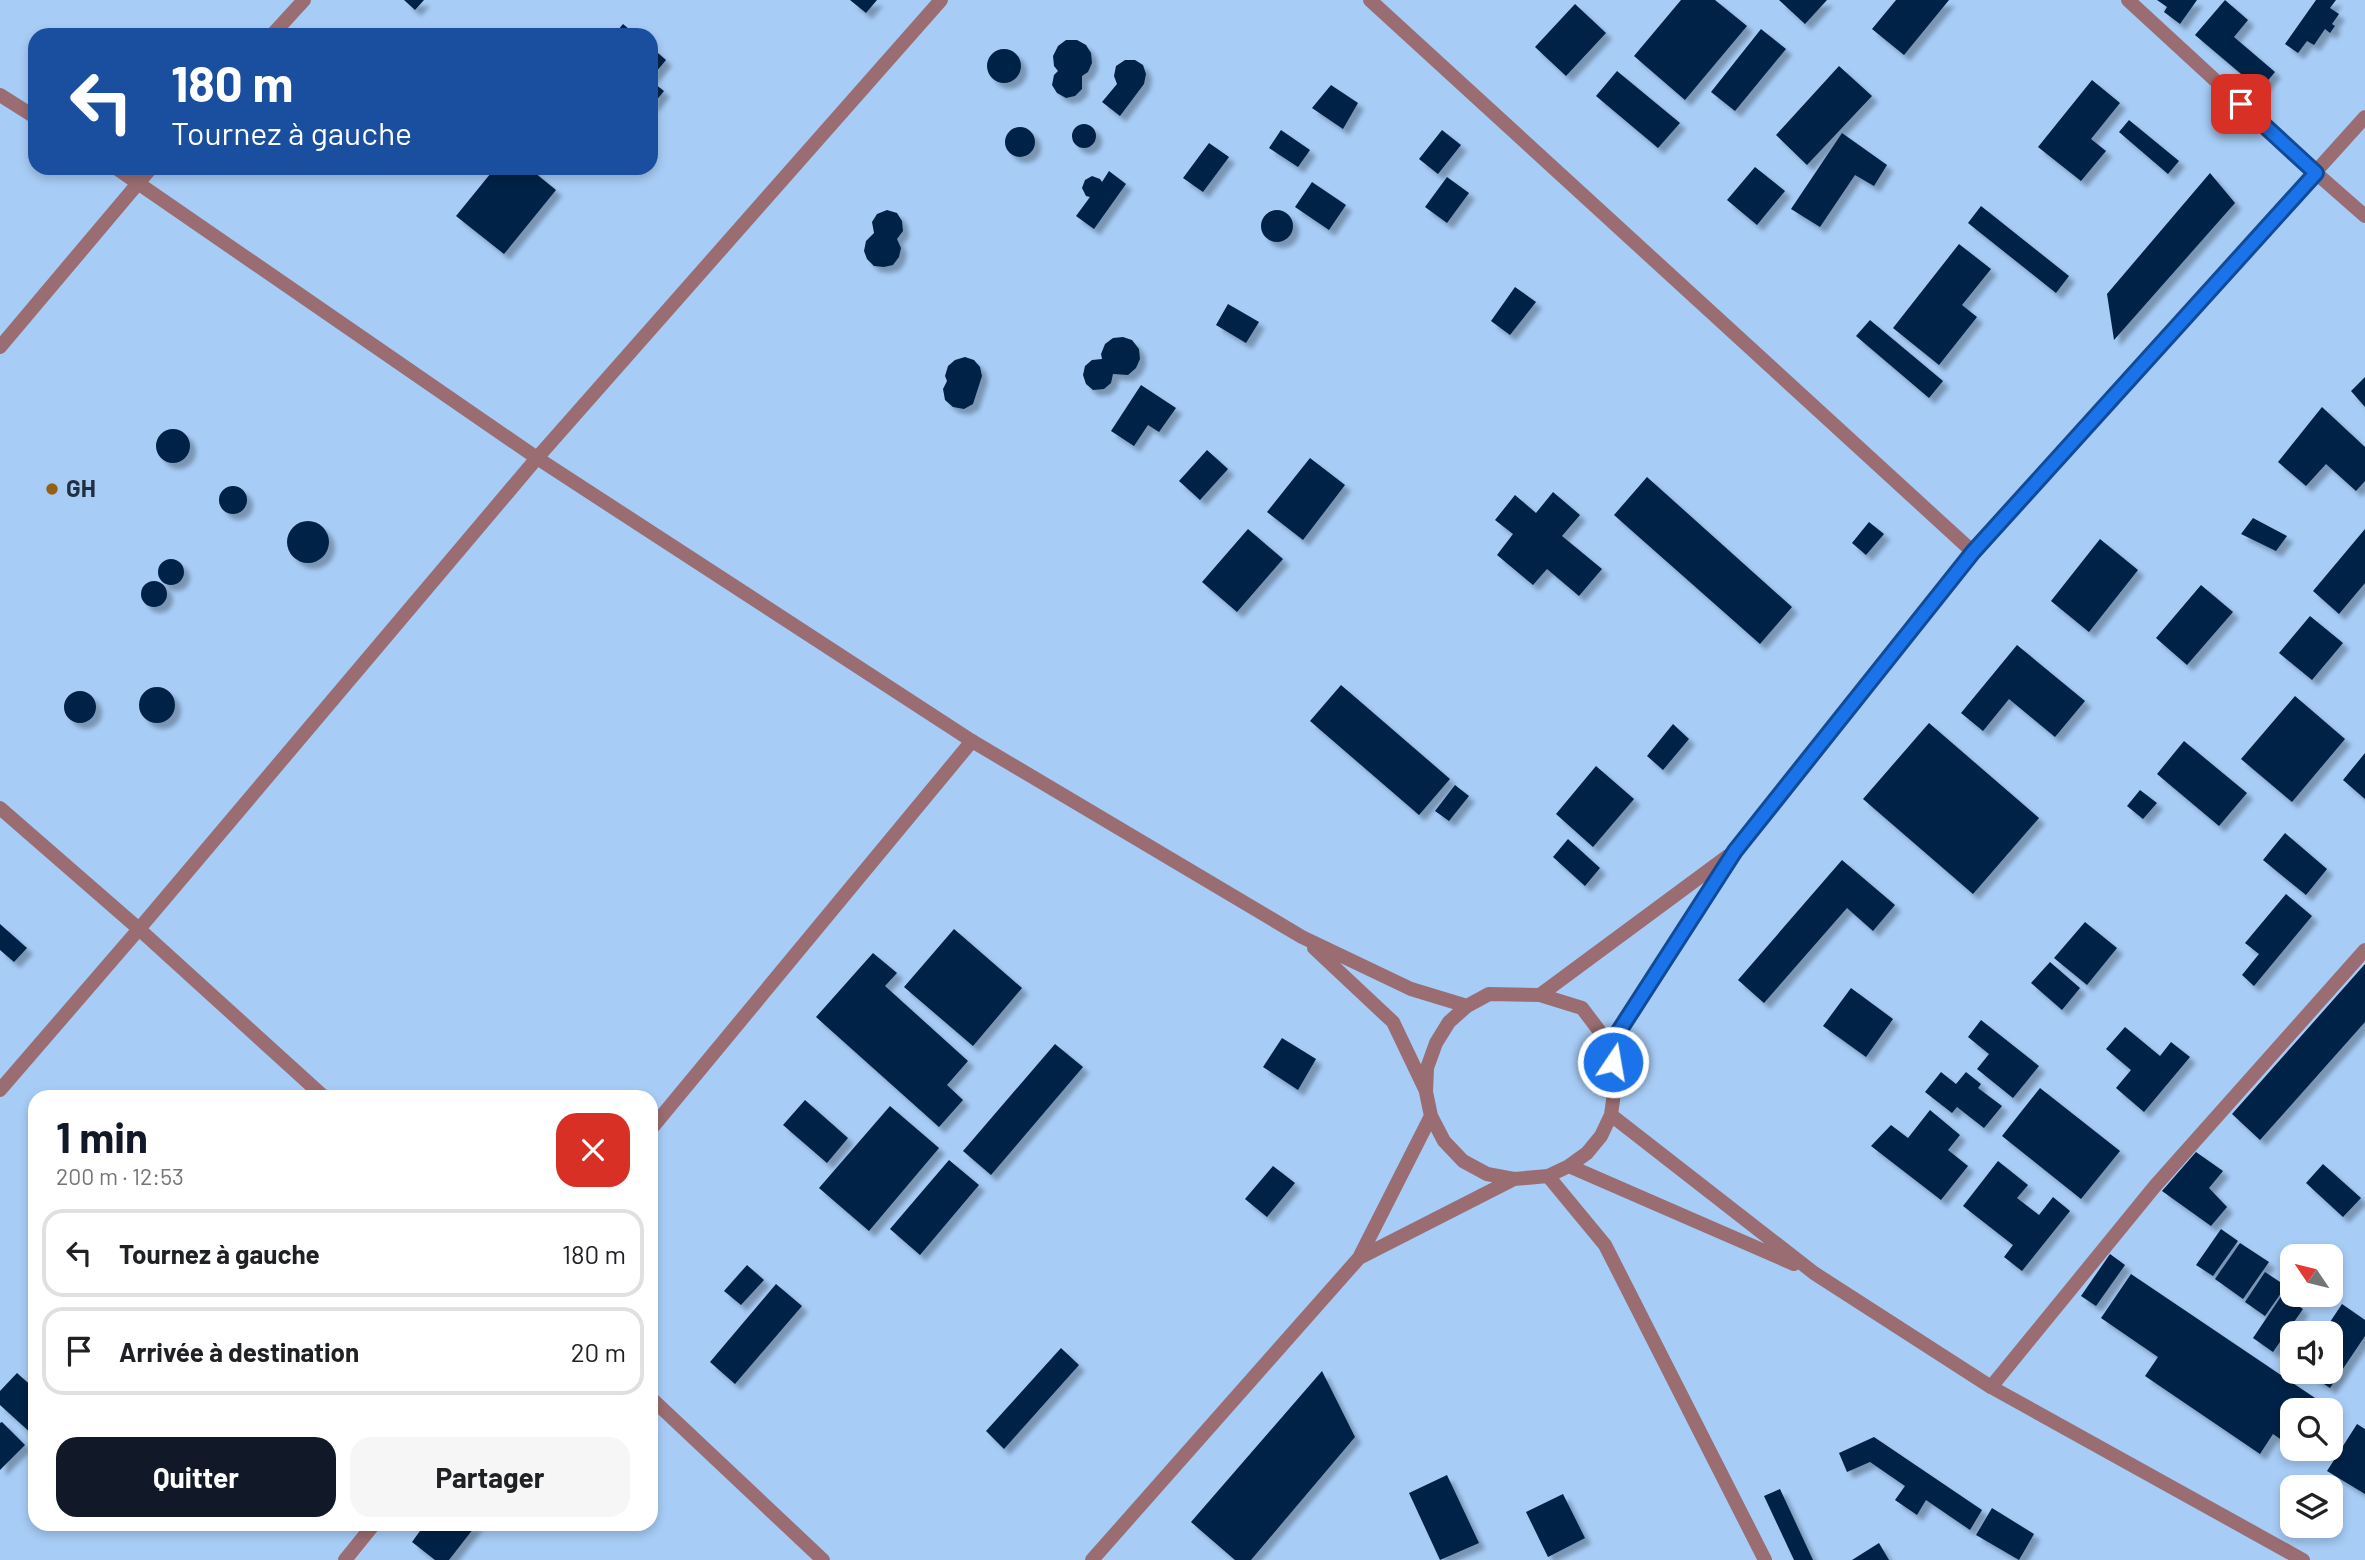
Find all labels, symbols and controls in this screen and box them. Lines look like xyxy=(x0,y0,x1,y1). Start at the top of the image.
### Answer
text: 180 m xyxy=(171,53,294,112)
icon: left xyxy=(56,56,147,147)
pin xyxy=(2211,74,2271,134)
icon: arrive xyxy=(2222,85,2260,123)
text: Tournez à gauche xyxy=(171,113,412,151)
place label: GH xyxy=(66,473,96,502)
marker: GH xyxy=(44,481,60,497)
position arrow xyxy=(1576,1025,1650,1099)
text: 1 min xyxy=(56,1111,148,1161)
button: close xyxy=(556,1113,630,1187)
text: 200 m · 12:53 xyxy=(56,1162,184,1190)
icon: left xyxy=(60,1234,98,1272)
text: Tournez à gauche xyxy=(119,1238,320,1269)
text: 180 m xyxy=(562,1238,626,1269)
north arrow xyxy=(2280,1244,2343,1307)
map controls xyxy=(2280,1244,2343,1538)
button: sound xyxy=(2280,1321,2343,1384)
icon: arrive xyxy=(60,1332,98,1370)
text: Arrivée à destination xyxy=(119,1336,359,1367)
text: 20 m xyxy=(571,1336,626,1367)
button: search xyxy=(2280,1398,2343,1461)
button: Quitter xyxy=(56,1437,336,1517)
button: Partager xyxy=(350,1437,630,1517)
button: layers xyxy=(2280,1475,2343,1538)

